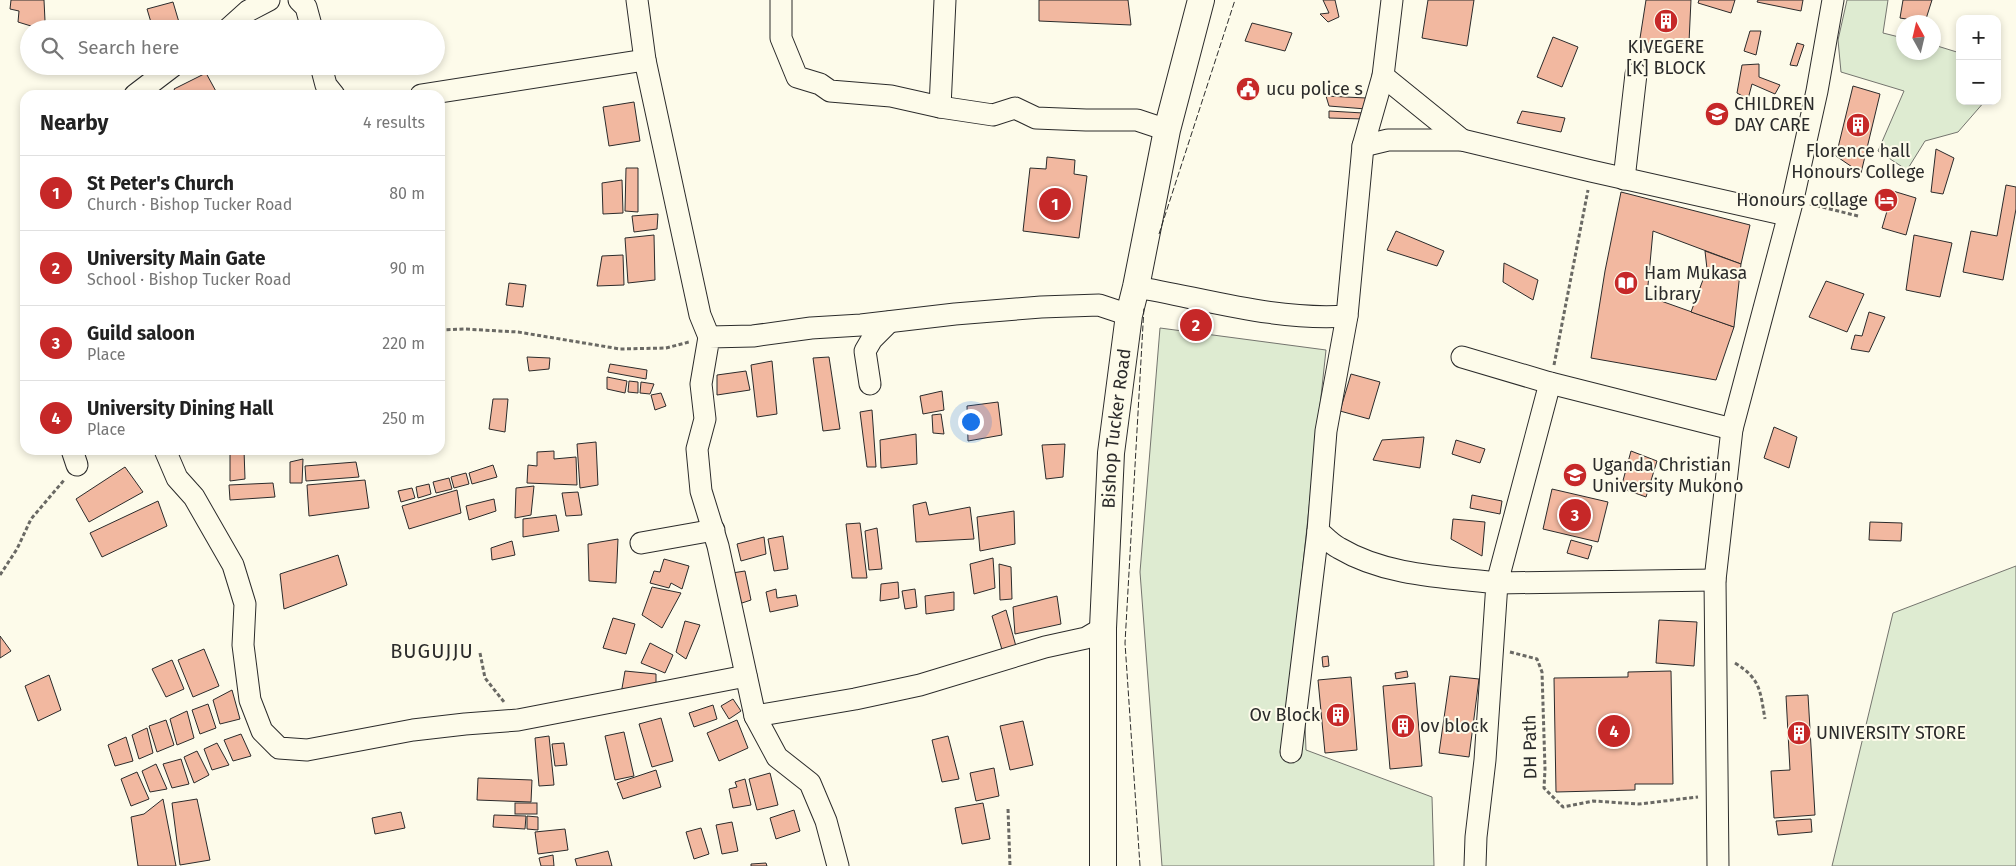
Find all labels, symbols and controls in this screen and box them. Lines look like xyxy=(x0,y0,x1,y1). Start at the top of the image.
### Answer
building icon: KIVEGERE [K] BLOCK xyxy=(1653,8,1679,34)
north arrow xyxy=(1896,15,1941,60)
map controls xyxy=(1956,15,2001,105)
button: + xyxy=(1956,15,2001,60)
search box xyxy=(20,20,445,75)
icon: search xyxy=(38,34,66,62)
text: Search here xyxy=(78,36,179,59)
place label: KIVEGERE [K] BLOCK xyxy=(1626,36,1706,79)
button: − xyxy=(1956,60,2001,105)
public building icon: ucu police s xyxy=(1235,76,1261,102)
place label: ucu police s xyxy=(1266,78,1363,100)
place label: CHILDREN DAY CARE xyxy=(1734,93,1815,136)
school or university icon: CHILDREN DAY CARE xyxy=(1704,101,1730,127)
text: Nearby xyxy=(40,110,108,136)
building icon: Florence hall Honours College xyxy=(1845,112,1871,138)
text: 4 results xyxy=(363,113,425,132)
place label: Florence hall Honours College xyxy=(1791,140,1925,183)
text: St Peter's Church xyxy=(87,172,234,195)
text: 1 xyxy=(52,184,60,203)
text: 80 m xyxy=(389,184,425,203)
pin: 1 xyxy=(1039,185,1071,223)
hotel icon: Honours collage xyxy=(1873,187,1899,213)
place label: Honours collage xyxy=(1736,189,1868,211)
text: Church · Bishop Tucker Road xyxy=(87,195,292,214)
text: University Main Gate xyxy=(87,247,266,270)
text: 2 xyxy=(52,259,60,278)
text: 90 m xyxy=(390,259,425,278)
place label: Ham Mukasa Library xyxy=(1644,262,1747,305)
text: School · Bishop Tucker Road xyxy=(87,270,291,289)
library icon: Ham Mukasa Library xyxy=(1613,270,1639,296)
pin: 2 xyxy=(1180,306,1212,344)
text: Guild saloon xyxy=(87,322,195,345)
text: 3 xyxy=(52,334,60,353)
text: 220 m xyxy=(382,334,425,353)
text: Place xyxy=(87,345,126,364)
street label: Bishop Tucker Road xyxy=(1097,347,1136,509)
text: University Dining Hall xyxy=(87,397,273,420)
text: 4 xyxy=(51,409,61,428)
text: 250 m xyxy=(382,409,425,428)
your location xyxy=(958,409,984,435)
text: Place xyxy=(87,420,126,439)
place label: Uganda Christian University Mukono xyxy=(1592,454,1743,497)
school or university icon: Uganda Christian University Mukono xyxy=(1562,462,1588,488)
pin: 3 xyxy=(1559,496,1591,534)
district label: BUGUJJU xyxy=(390,639,474,663)
building icon: Ov Block xyxy=(1325,702,1351,728)
place label: Ov Block xyxy=(1249,704,1321,726)
pin: 4 xyxy=(1598,712,1630,750)
building icon: ov block xyxy=(1390,713,1416,739)
street label: DH Path xyxy=(1518,714,1542,780)
place label: ov block xyxy=(1420,715,1489,737)
building icon: UNIVERSITY STORE xyxy=(1786,720,1812,746)
place label: UNIVERSITY STORE xyxy=(1816,722,1966,744)

